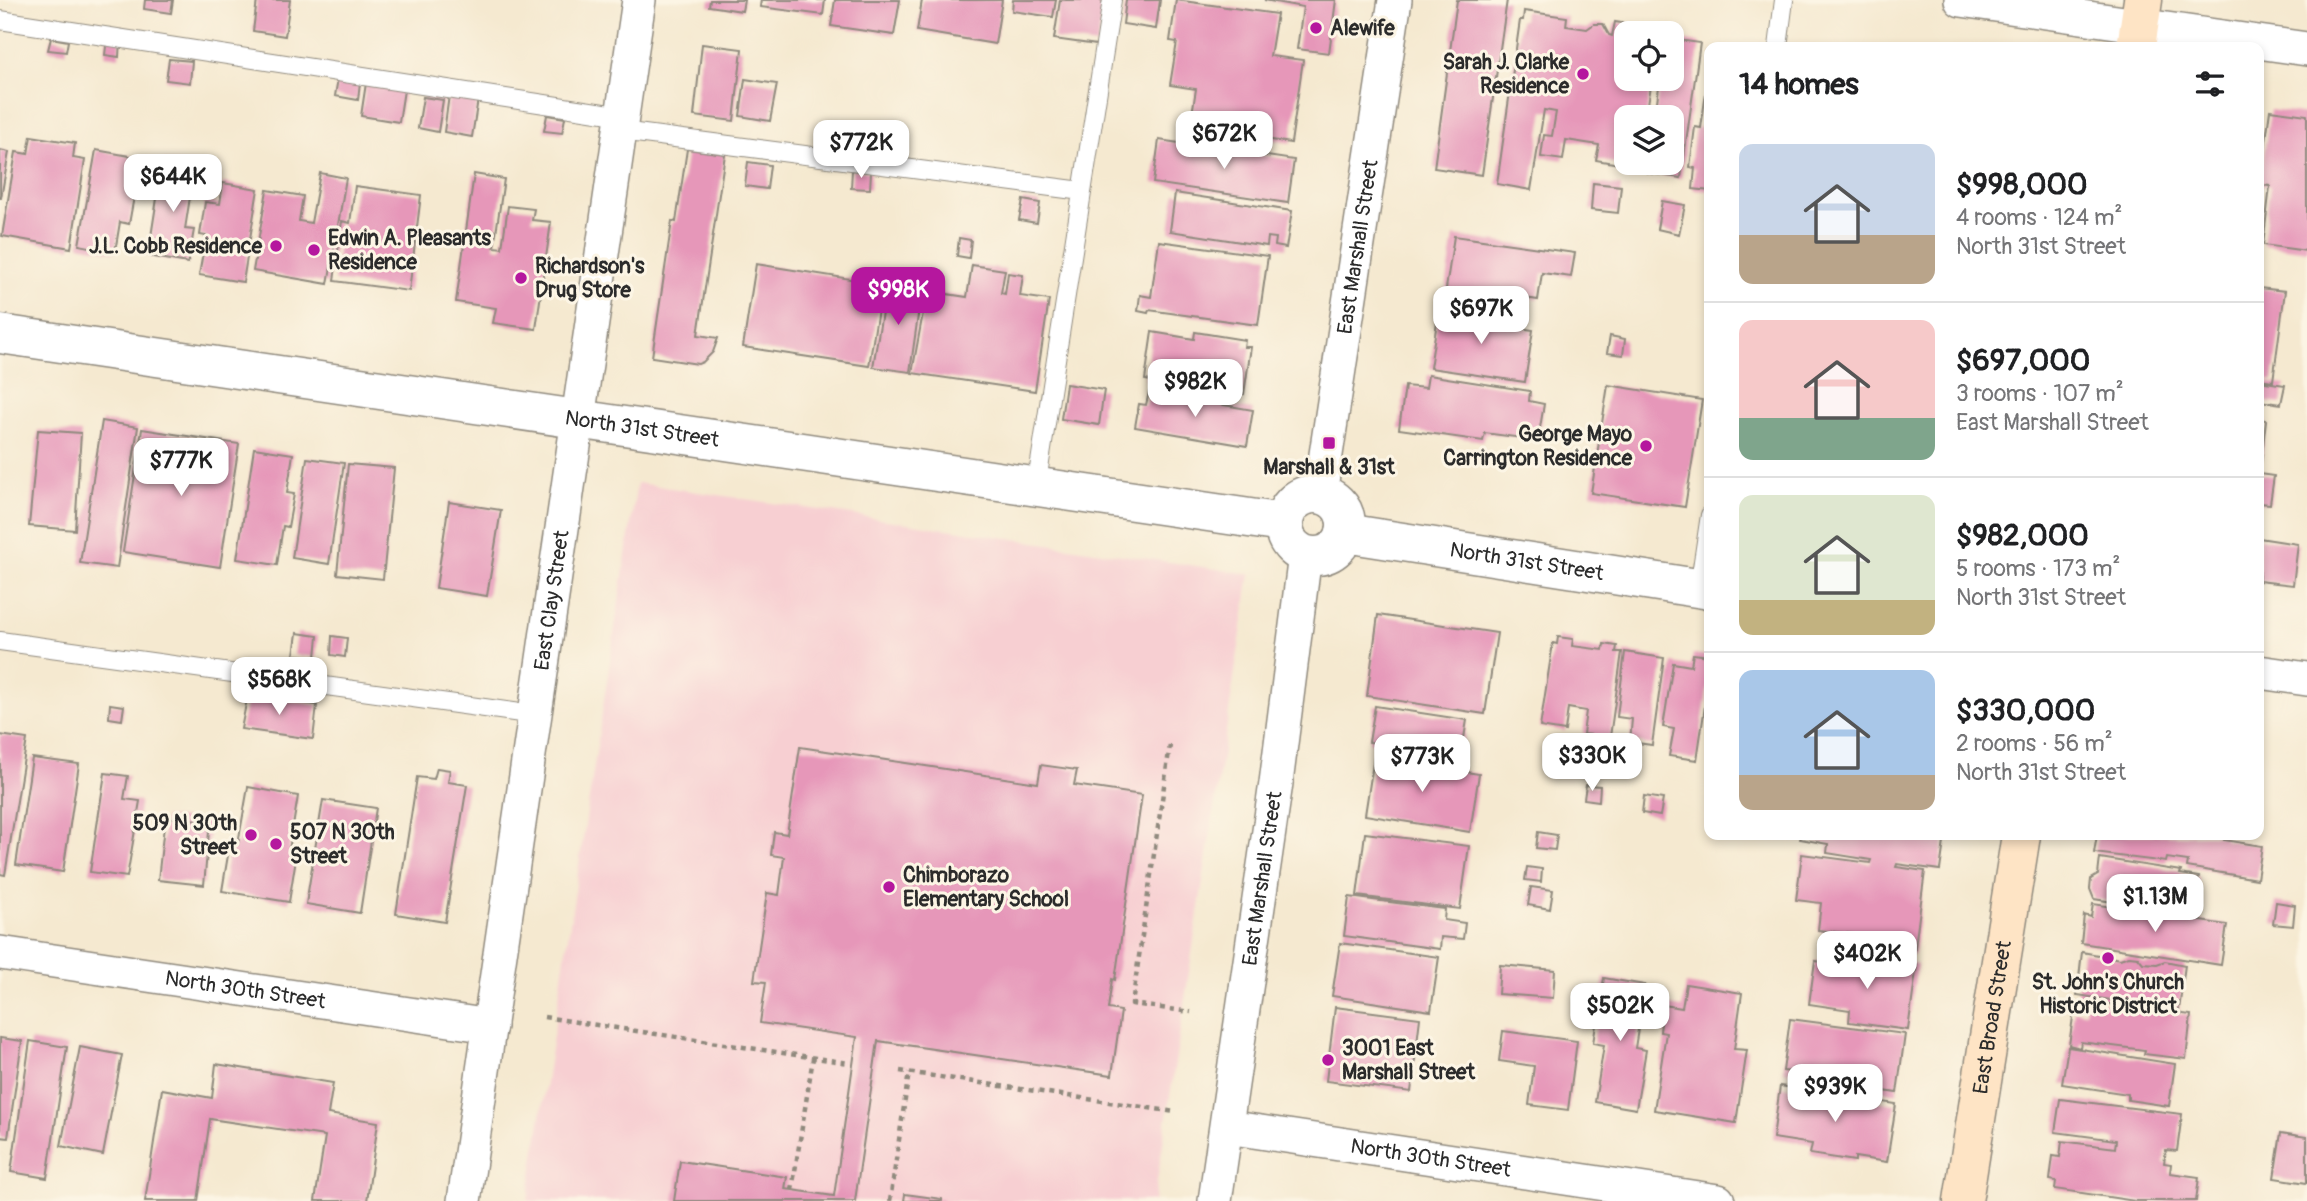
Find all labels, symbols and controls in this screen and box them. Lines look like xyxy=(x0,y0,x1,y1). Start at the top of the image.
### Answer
place label: Alewife xyxy=(1330,15,1395,42)
marker: Alewife xyxy=(1308,20,1324,36)
map controls xyxy=(1614,21,1684,175)
button: locate xyxy=(1614,21,1684,91)
place label: Sarah J. Clarke Residence xyxy=(1443,49,1570,100)
icon: filters xyxy=(2191,65,2229,103)
marker: Sarah J. Clarke Residence xyxy=(1575,66,1591,82)
text: 14 homes xyxy=(1739,66,1859,103)
button: layers xyxy=(1614,105,1684,175)
pin: $672K xyxy=(1175,111,1273,171)
text: $672K xyxy=(1192,119,1256,148)
pin: $772K xyxy=(812,120,910,180)
text: $772K xyxy=(829,128,893,157)
pin: $644K xyxy=(124,154,222,214)
street label: East Marshall Street xyxy=(1331,157,1384,336)
text: $644K xyxy=(140,162,206,191)
text: $998,000 xyxy=(1956,166,2087,203)
icon: home xyxy=(1795,172,1879,256)
text: 4 rooms · 124 m² xyxy=(1956,203,2122,232)
place label: Edwin A. Pleasants Residence xyxy=(328,225,492,276)
text: North 31st Street xyxy=(1956,232,2126,261)
place label: J.L. Cobb Residence xyxy=(89,233,263,260)
marker: J.L. Cobb Residence xyxy=(268,238,284,254)
marker: Edwin A. Pleasants Residence xyxy=(306,242,322,258)
place label: Richardson's Drug Store xyxy=(535,253,645,304)
pin: $998K xyxy=(849,268,947,327)
marker: Richardson's Drug Store xyxy=(513,270,529,286)
text: $998K xyxy=(867,275,929,304)
pin: $697K xyxy=(1432,286,1530,346)
text: $697K xyxy=(1449,294,1513,323)
text: $697,000 xyxy=(1956,342,2090,379)
icon: home xyxy=(1795,348,1879,432)
pin: $982K xyxy=(1146,360,1244,419)
text: $982K xyxy=(1164,367,1226,396)
text: 3 rooms · 107 m² xyxy=(1956,379,2124,408)
street label: North 31st Street xyxy=(563,404,721,453)
text: East Marshall Street xyxy=(1956,408,2149,437)
place label: George Mayo Carrington Residence xyxy=(1443,421,1633,472)
marker: Marshall & 31st xyxy=(1321,435,1337,451)
pin: $777K xyxy=(132,438,230,498)
marker: George Mayo Carrington Residence xyxy=(1638,438,1654,454)
text: $777K xyxy=(150,446,212,475)
place label: Marshall & 31st xyxy=(1263,454,1395,481)
text: $982,000 xyxy=(1956,517,2089,554)
icon: home xyxy=(1795,523,1879,607)
street label: East Clay Street xyxy=(528,528,575,672)
street label: North 31st Street xyxy=(1448,536,1606,587)
text: 5 rooms · 173 m² xyxy=(1956,554,2120,583)
text: North 31st Street xyxy=(1956,583,2126,612)
pin: $568K xyxy=(230,658,328,717)
text: $568K xyxy=(247,665,311,694)
text: $330,000 xyxy=(1956,692,2095,729)
icon: home xyxy=(1795,698,1879,782)
text: 2 rooms · 56 m² xyxy=(1956,729,2113,758)
pin: $773K xyxy=(1373,734,1471,794)
pin: $330K xyxy=(1543,734,1641,793)
text: $330K xyxy=(1558,741,1626,770)
text: $773K xyxy=(1390,742,1454,771)
text: North 31st Street xyxy=(1956,758,2126,787)
street label: East Marshall Street xyxy=(1236,789,1288,967)
place label: 509 N 30th Street xyxy=(133,810,238,861)
place label: 507 N 30th Street xyxy=(290,819,395,870)
marker: 509 N 30th Street xyxy=(243,827,259,843)
marker: 507 N 30th Street xyxy=(268,836,284,852)
place label: Chimborazo Elementary School xyxy=(903,862,1069,913)
pin: $1.13M xyxy=(2098,874,2212,934)
marker: Chimborazo Elementary School xyxy=(881,879,897,895)
text: $1.13M xyxy=(2123,882,2187,911)
pin: $402K xyxy=(1818,932,1916,991)
street label: East Broad Street xyxy=(1967,938,2018,1096)
text: $402K xyxy=(1833,939,1901,968)
marker: St. John's Church Historic District xyxy=(2100,950,2116,966)
street label: North 30th Street xyxy=(163,964,328,1015)
place label: St. John's Church Historic District xyxy=(2032,969,2184,1020)
pin: $502K xyxy=(1571,984,1669,1043)
text: $502K xyxy=(1586,991,1654,1020)
place label: 3001 East Marshall Street xyxy=(1342,1035,1475,1086)
marker: 3001 East Marshall Street xyxy=(1320,1052,1336,1068)
pin: $939K xyxy=(1786,1064,1884,1124)
text: $939K xyxy=(1804,1072,1866,1101)
street label: North 30th Street xyxy=(1349,1132,1513,1183)

